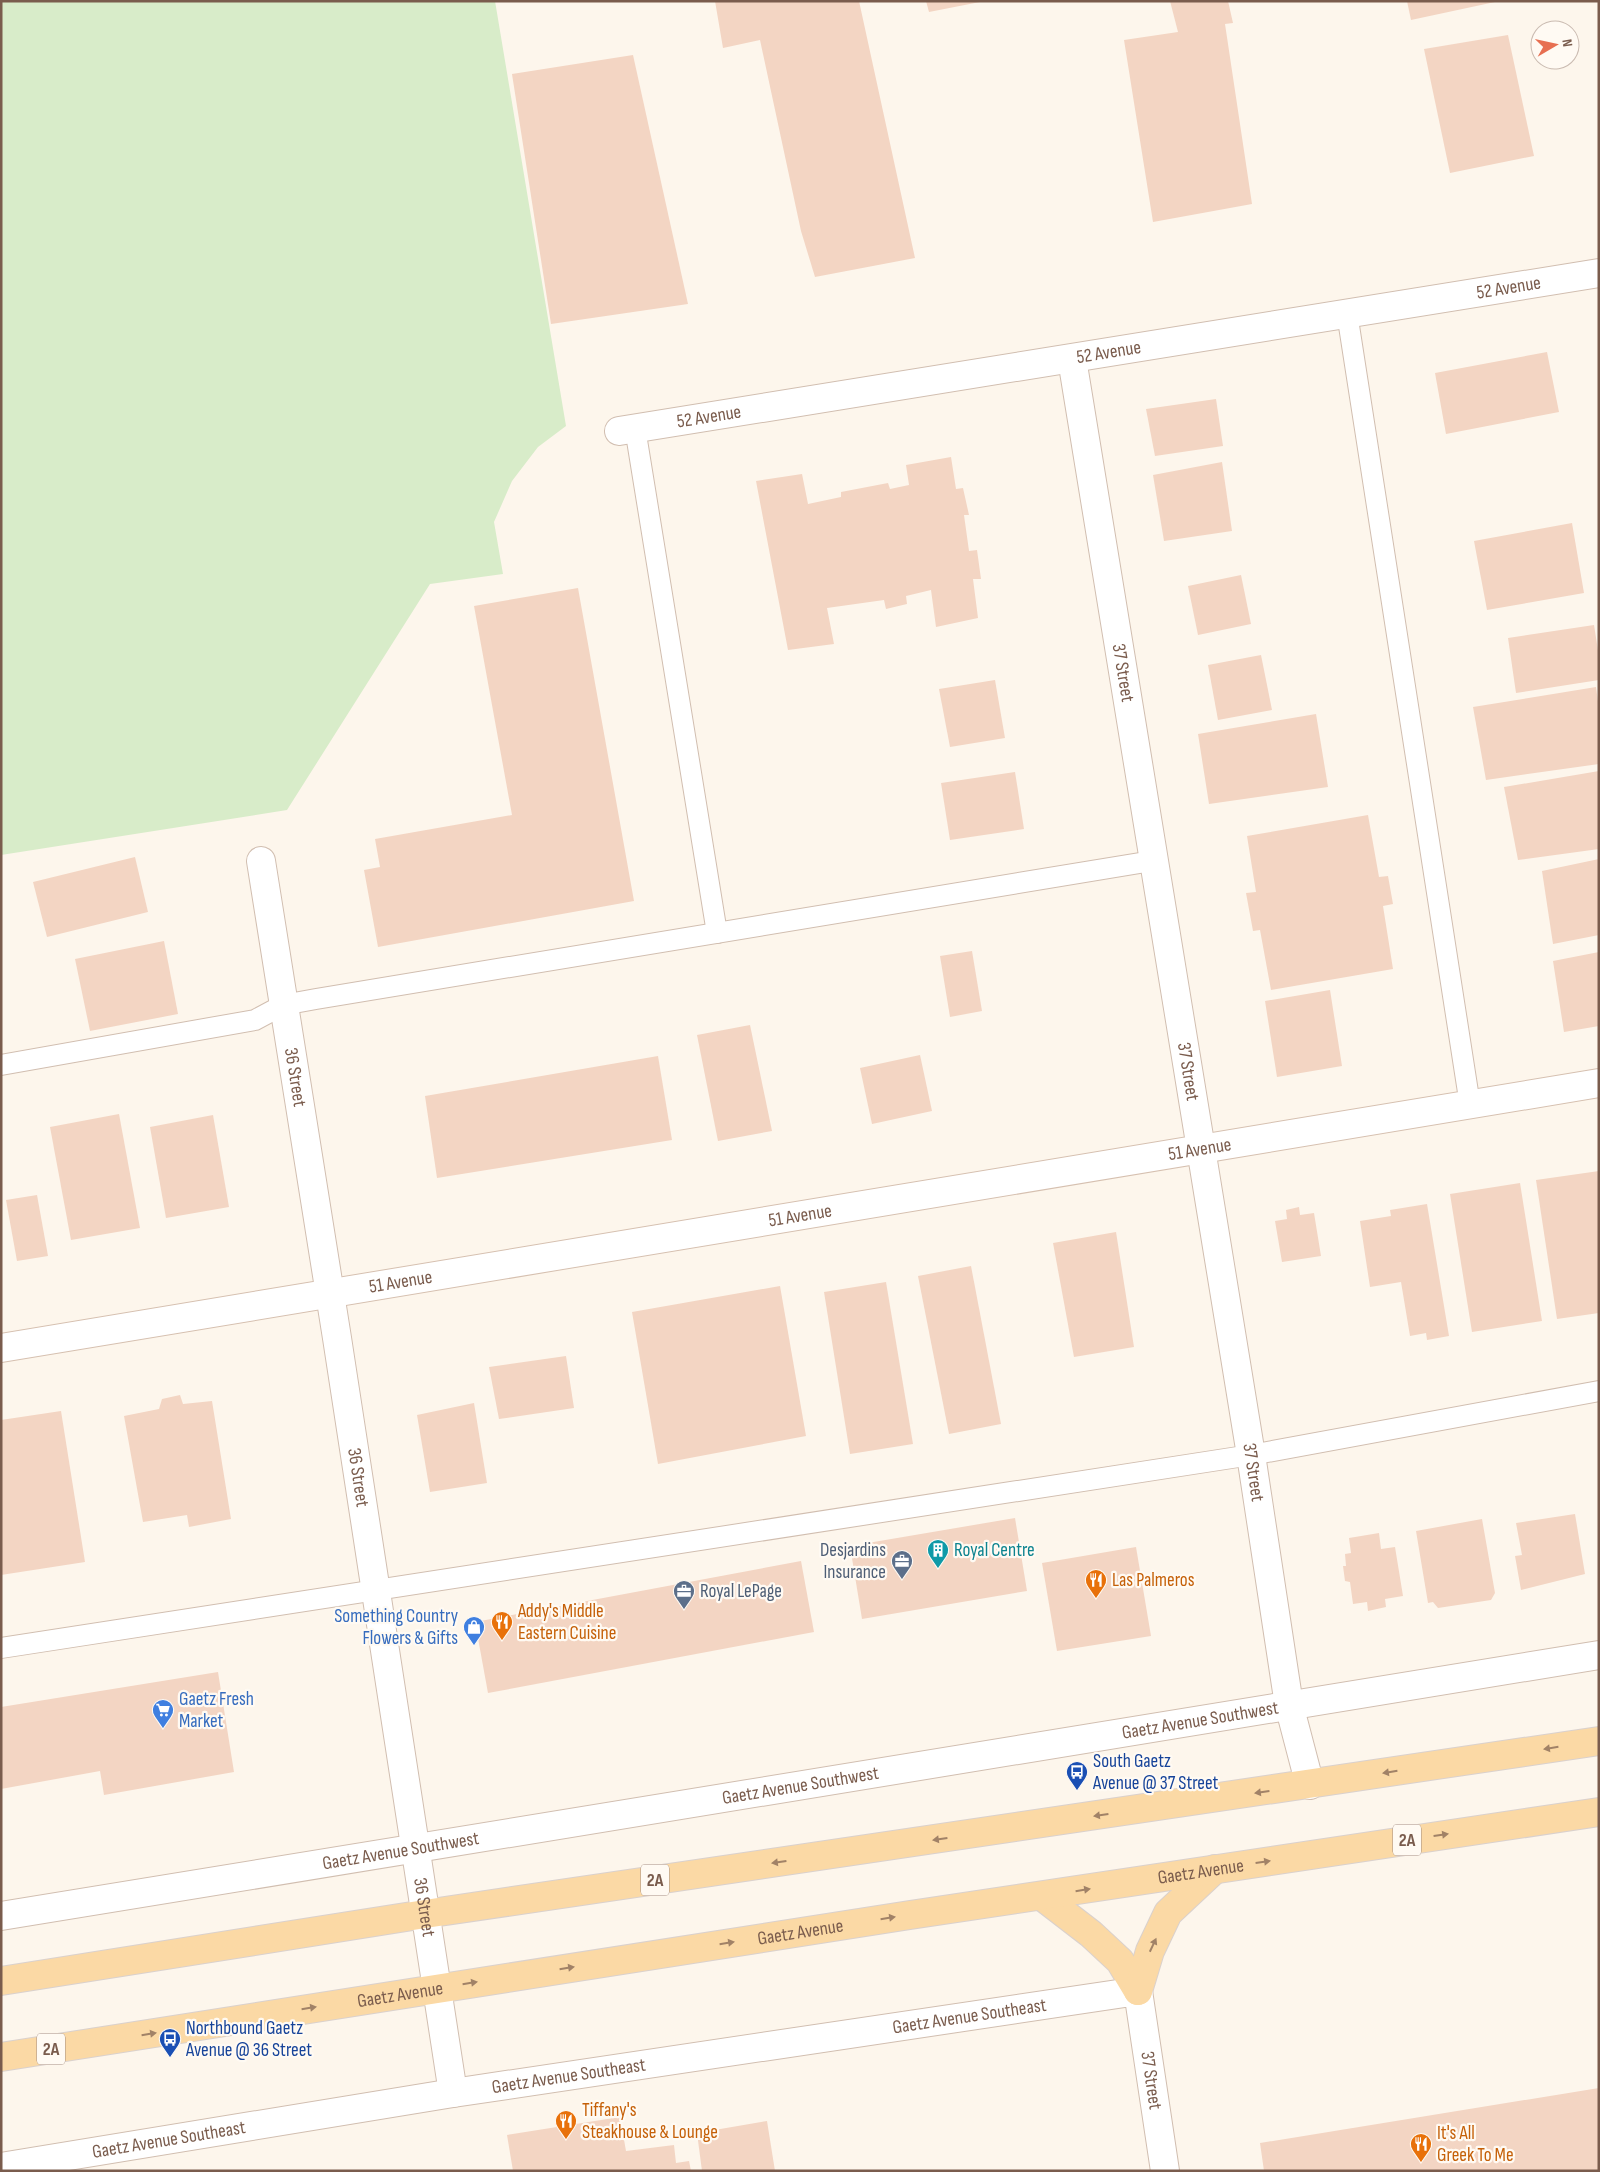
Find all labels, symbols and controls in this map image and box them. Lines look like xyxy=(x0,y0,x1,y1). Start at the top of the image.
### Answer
north arrow xyxy=(1530,20,1580,70)
text: N xyxy=(1558,38,1576,48)
street label: 52 Avenue xyxy=(1475,271,1542,304)
street label: 52 Avenue xyxy=(1075,336,1143,369)
street label: 52 Avenue xyxy=(675,400,743,433)
street label: 37 Street xyxy=(1107,642,1139,704)
street label: 37 Street xyxy=(1172,1041,1204,1103)
street label: 36 Street xyxy=(279,1046,312,1109)
street label: 51 Avenue xyxy=(1166,1133,1233,1166)
street label: 51 Avenue xyxy=(767,1199,833,1232)
street label: 51 Avenue xyxy=(367,1265,434,1298)
street label: 37 Street xyxy=(1238,1441,1269,1503)
street label: 36 Street xyxy=(343,1446,374,1509)
building icon: Royal Centre xyxy=(926,1538,950,1569)
place label: Desjardins Insurance xyxy=(820,1539,886,1584)
place label: Royal Centre xyxy=(954,1539,1035,1562)
office icon: Desjardins Insurance xyxy=(890,1549,914,1580)
restaurant icon: Las Palmeros xyxy=(1084,1568,1108,1599)
place label: Las Palmeros xyxy=(1112,1569,1195,1592)
office icon: Royal LePage xyxy=(672,1579,696,1610)
place label: Royal LePage xyxy=(700,1580,782,1603)
place label: Addy's Middle Eastern Cuisine xyxy=(517,1600,616,1645)
place label: Something Country Flowers & Gifts xyxy=(334,1605,459,1650)
restaurant icon: Addy's Middle Eastern Cuisine xyxy=(490,1610,514,1641)
shop icon: Something Country Flowers & Gifts xyxy=(462,1615,486,1646)
place label: Gaetz Fresh Market xyxy=(179,1688,254,1733)
street label: Gaetz Avenue Southwest xyxy=(1120,1696,1280,1744)
supermarket icon: Gaetz Fresh Market xyxy=(151,1698,175,1729)
one-way arrow xyxy=(1542,1745,1558,1753)
place label: South Gaetz Avenue @ 37 Street xyxy=(1092,1750,1219,1795)
bus stop icon: South Gaetz Avenue @ 37 Street xyxy=(1065,1760,1089,1791)
street label: Gaetz Avenue Southwest xyxy=(720,1761,881,1810)
one-way arrow xyxy=(1382,1769,1398,1777)
one-way arrow xyxy=(1253,1788,1269,1796)
one-way arrow xyxy=(1093,1811,1109,1819)
road number: 2A xyxy=(1393,1824,1421,1856)
street label: Gaetz Avenue Southwest xyxy=(321,1827,481,1875)
one-way arrow xyxy=(1433,1831,1449,1839)
one-way arrow xyxy=(932,1835,948,1843)
street label: Gaetz Avenue xyxy=(1156,1854,1245,1889)
one-way arrow xyxy=(1255,1857,1271,1865)
one-way arrow xyxy=(771,1858,787,1866)
road number: 2A xyxy=(641,1864,669,1896)
street label: 36 Street xyxy=(409,1876,440,1939)
one-way arrow xyxy=(1076,1886,1092,1894)
street label: Gaetz Avenue xyxy=(756,1914,845,1950)
one-way arrow xyxy=(880,1914,896,1922)
one-way arrow xyxy=(1149,1938,1157,1952)
one-way arrow xyxy=(719,1939,735,1947)
one-way arrow xyxy=(559,1964,575,1972)
street label: Gaetz Avenue xyxy=(356,1977,445,2013)
one-way arrow xyxy=(462,1979,478,1987)
street label: Gaetz Avenue Southeast xyxy=(891,1993,1048,2039)
one-way arrow xyxy=(301,2004,317,2012)
place label: Northbound Gaetz Avenue @ 36 Street xyxy=(185,2017,312,2062)
bus stop icon: Northbound Gaetz Avenue @ 36 Street xyxy=(158,2027,182,2058)
one-way arrow xyxy=(141,2029,157,2037)
road number: 2A xyxy=(37,2034,65,2064)
street label: 37 Street xyxy=(1136,2050,1167,2111)
street label: Gaetz Avenue Southeast xyxy=(490,2053,647,2099)
place label: Tiffany's Steakhouse & Lounge xyxy=(582,2099,718,2144)
restaurant icon: Tiffany's Steakhouse & Lounge xyxy=(554,2109,578,2140)
street label: Gaetz Avenue Southeast xyxy=(90,2116,247,2163)
place label: It's All Greek To Me xyxy=(1437,2122,1514,2167)
restaurant icon: It's All Greek To Me xyxy=(1409,2132,1433,2163)

